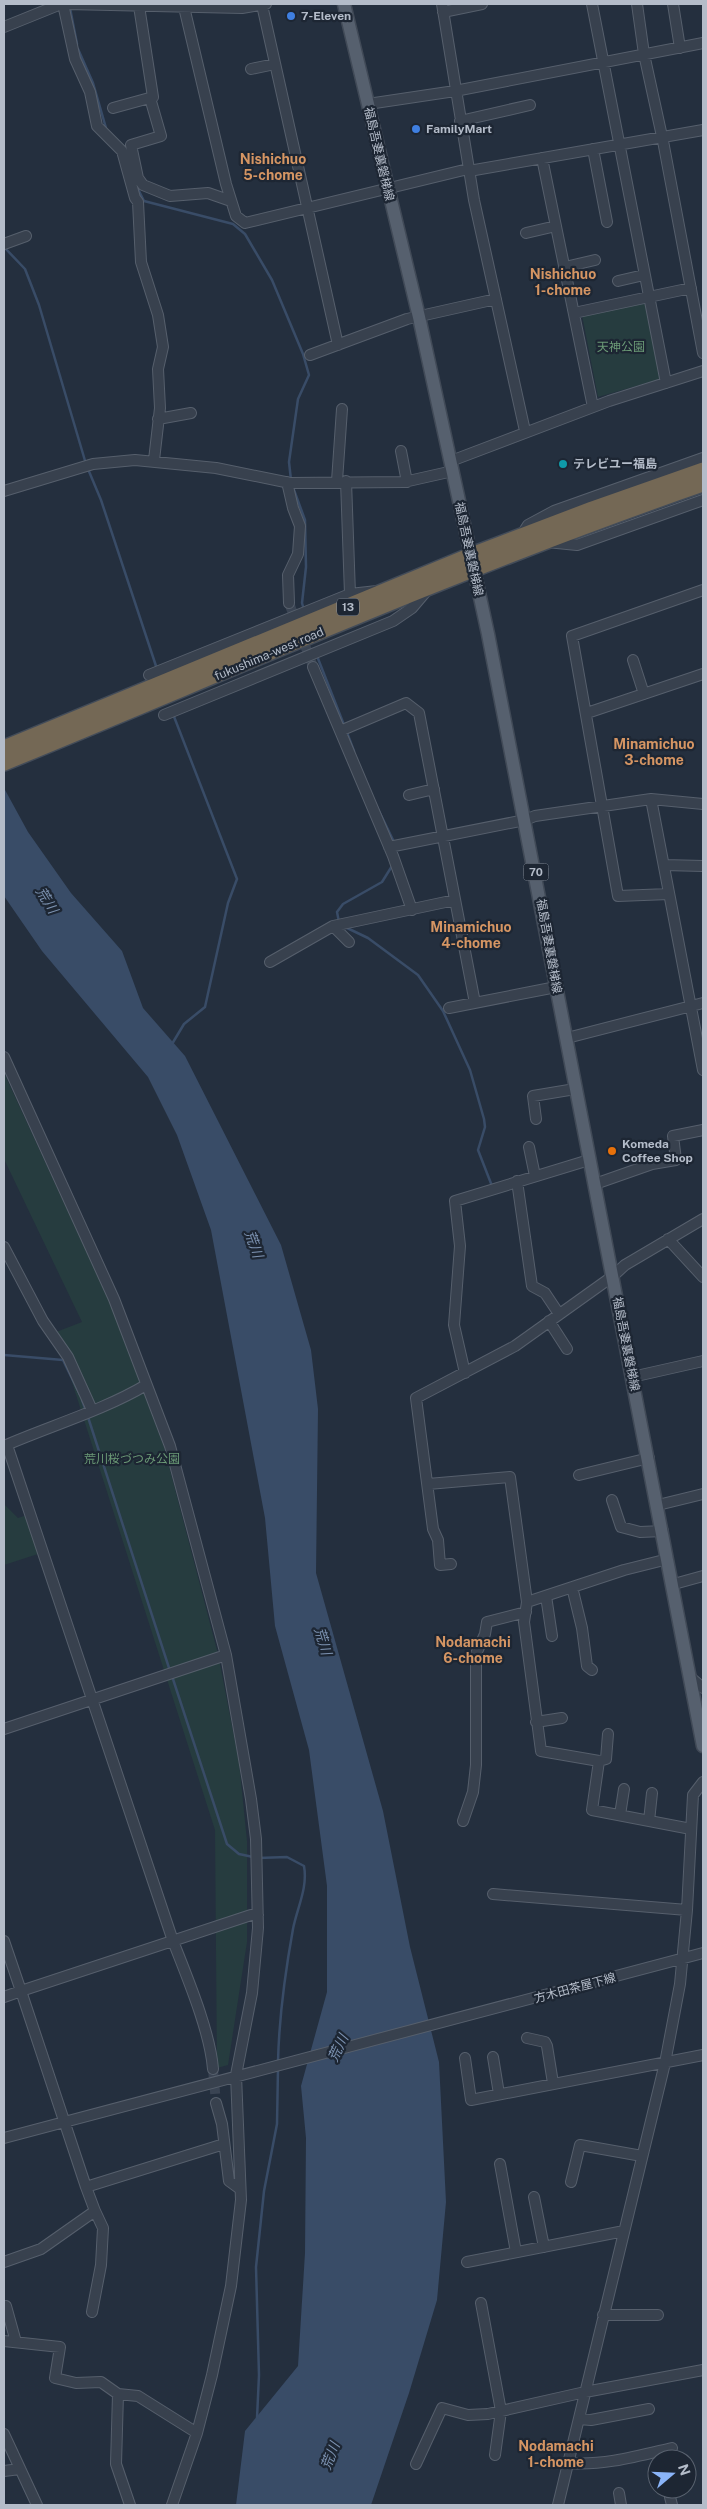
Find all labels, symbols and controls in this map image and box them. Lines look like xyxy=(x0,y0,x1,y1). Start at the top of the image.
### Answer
place label: 7-Eleven xyxy=(301,9,351,23)
marker: 7-Eleven xyxy=(285,10,297,22)
street label: 福島吾妻裏磐梯線 xyxy=(361,106,397,202)
place label: FamilyMart xyxy=(426,122,492,136)
marker: FamilyMart xyxy=(410,123,422,135)
district label: Nishichuo 5-chome xyxy=(240,151,306,183)
district label: Nishichuo 1-chome xyxy=(530,266,596,298)
park label: 天神公園 xyxy=(597,340,645,354)
place label: テレビユー福島 xyxy=(573,457,657,471)
marker: テレビユー福島 xyxy=(557,458,569,470)
street label: 福島吾妻裏磐梯線 xyxy=(452,501,486,597)
road number: 13 xyxy=(337,598,359,616)
street label: fukushima-west road xyxy=(212,625,326,683)
district label: Minamichuo 3-chome xyxy=(613,736,695,768)
road number: 70 xyxy=(524,864,548,880)
water label: 荒川 xyxy=(33,884,62,918)
street label: 福島吾妻裏磐梯線 xyxy=(534,898,564,994)
district label: Minamichuo 4-chome xyxy=(430,919,512,951)
place label: Komeda Coffee Shop xyxy=(622,1137,693,1165)
marker: Komeda Coffee Shop xyxy=(606,1145,618,1157)
water label: 荒川 xyxy=(242,1228,267,1262)
street label: 福島吾妻裏磐梯線 xyxy=(610,1296,642,1392)
park label: 荒川桜づつみ公園 xyxy=(84,1452,180,1466)
water label: 荒川 xyxy=(311,1625,335,1659)
district label: Nodamachi 6-chome xyxy=(435,1634,511,1666)
street label: 方木田茶屋下線 xyxy=(533,1970,617,2006)
water label: 荒川 xyxy=(325,2030,352,2064)
water label: 荒川 xyxy=(318,2438,343,2472)
district label: Nodamachi 1-chome xyxy=(518,2438,594,2470)
north arrow xyxy=(647,2449,697,2499)
text: N xyxy=(675,2462,694,2478)

